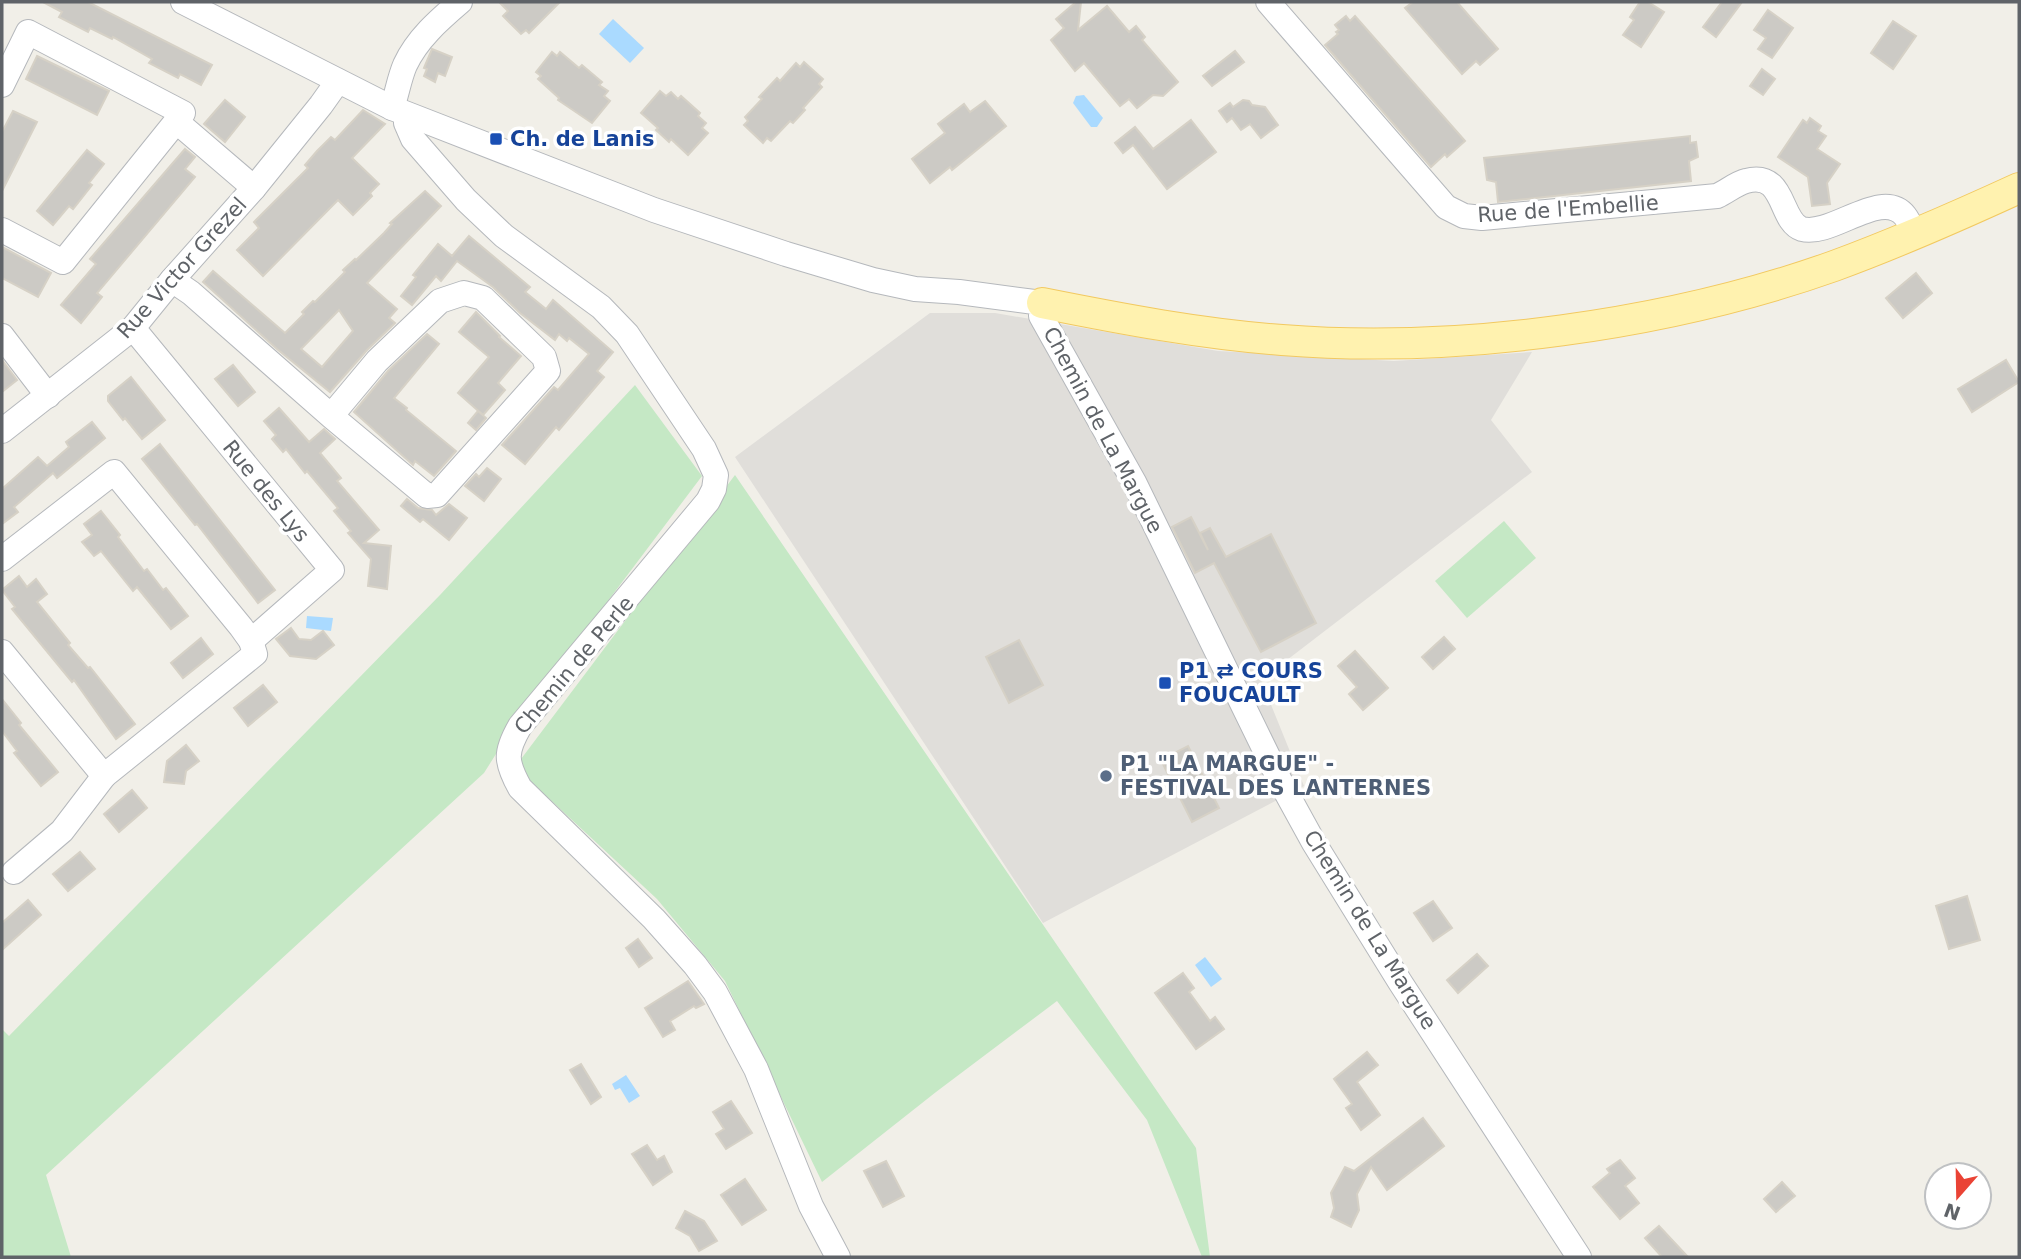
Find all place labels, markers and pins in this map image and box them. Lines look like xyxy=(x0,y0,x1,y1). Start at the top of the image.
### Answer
place label: Ch. de Lanis xyxy=(510,127,654,151)
marker: Ch. de Lanis xyxy=(488,131,504,147)
place label: P1 ⇄ COURS FOUCAULT xyxy=(1179,659,1323,707)
marker: P1 ⇄ COURS FOUCAULT xyxy=(1157,675,1173,691)
place label: P1 "LA MARGUE" - FESTIVAL DES LANTERNES xyxy=(1120,752,1431,800)
marker: P1 "LA MARGUE" - FESTIVAL DES LANTERNES xyxy=(1098,768,1114,784)

